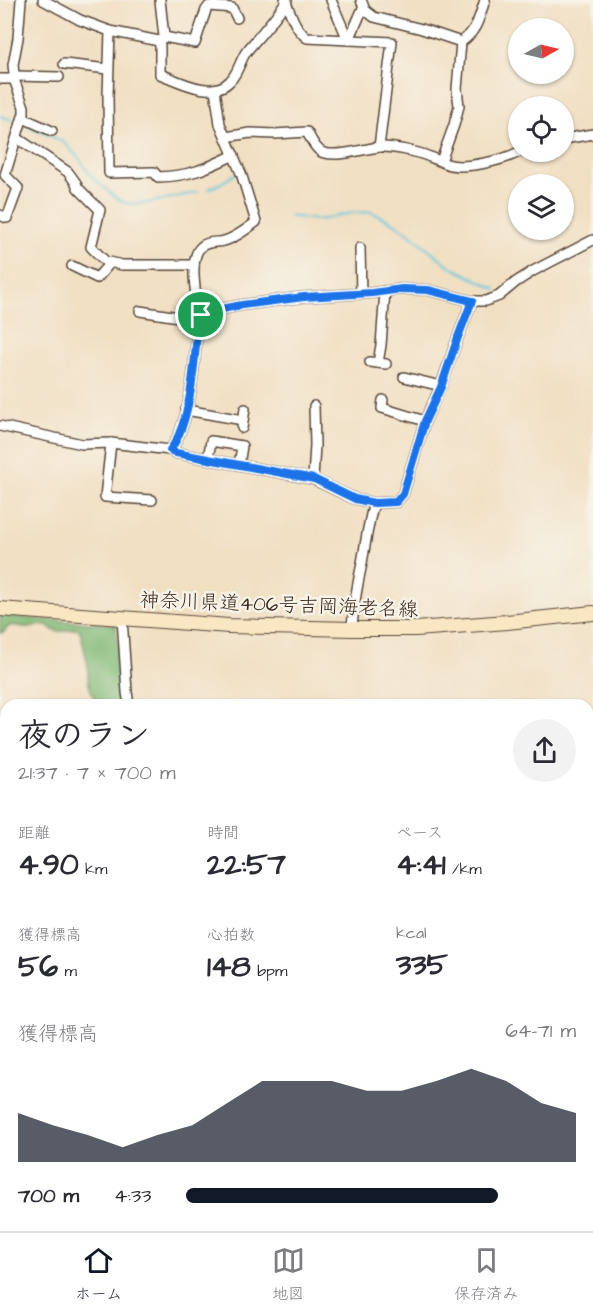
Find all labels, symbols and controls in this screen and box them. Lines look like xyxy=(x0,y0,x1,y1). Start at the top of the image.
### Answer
north arrow xyxy=(508,18,574,84)
map controls xyxy=(508,18,574,240)
button: locate xyxy=(508,96,574,162)
button: layers xyxy=(508,174,574,240)
pin xyxy=(175,289,226,340)
icon: arrive xyxy=(184,298,217,331)
street label: 神奈川県道406号吉岡海老名線 xyxy=(139,586,419,624)
text: 夜のラン xyxy=(18,713,150,759)
button: share xyxy=(513,719,576,782)
text: 21:37 · 7 × 700 m xyxy=(18,759,176,787)
text: 距離 xyxy=(18,822,50,844)
text: 時間 xyxy=(207,822,239,844)
text: ペース xyxy=(396,822,443,844)
text: 4.90 xyxy=(18,844,79,886)
text: 22:57 xyxy=(207,844,286,886)
text: 4:41 xyxy=(396,844,446,886)
text: km xyxy=(79,858,107,880)
text: /km xyxy=(446,858,482,880)
text: kcal xyxy=(396,922,427,944)
text: 獲得標高 xyxy=(18,924,82,946)
text: 心拍数 xyxy=(207,924,255,946)
text: 335 xyxy=(396,944,448,986)
text: 56 xyxy=(18,946,58,988)
text: 148 xyxy=(207,946,251,988)
text: m xyxy=(58,960,77,982)
text: bpm xyxy=(251,960,287,982)
text: 64–71 m xyxy=(505,1017,576,1045)
text: 獲得標高 xyxy=(18,1020,98,1048)
text: 700 m xyxy=(18,1182,79,1210)
text: 4:33 xyxy=(114,1182,151,1210)
tab: ホーム xyxy=(75,1244,122,1305)
tab: 地図 xyxy=(272,1244,305,1305)
tab: 保存済み xyxy=(454,1244,518,1305)

